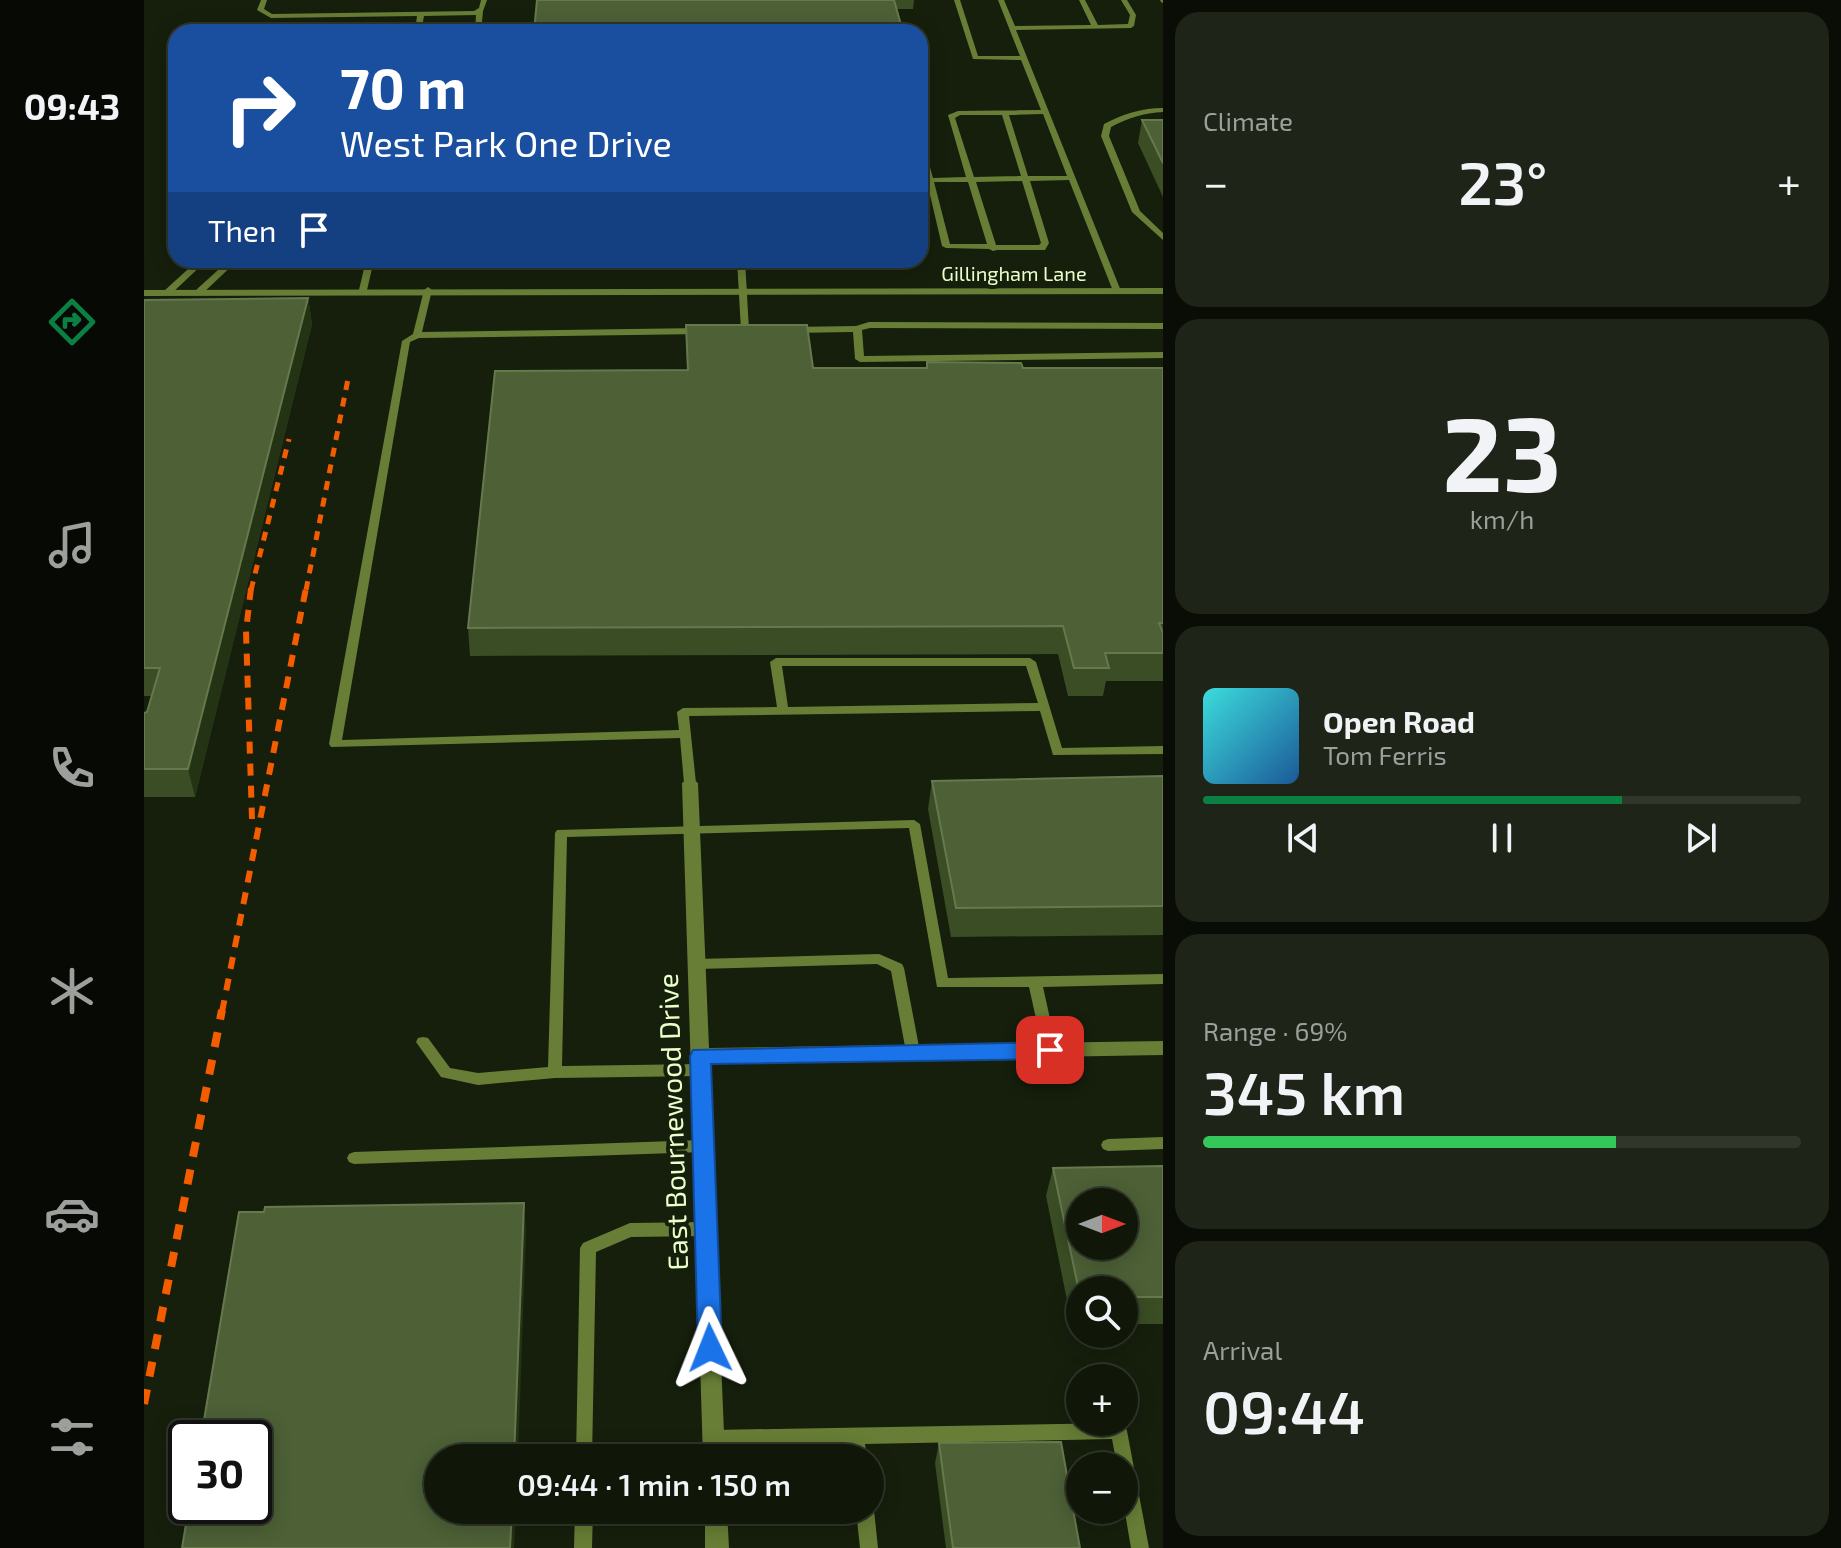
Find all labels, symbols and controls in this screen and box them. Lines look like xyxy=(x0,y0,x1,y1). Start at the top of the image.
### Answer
text: 70 m xyxy=(340,53,466,120)
icon: right xyxy=(208,56,312,160)
text: 09:43 xyxy=(24,84,120,127)
text: Climate xyxy=(1203,105,1293,136)
text: West Park One Drive xyxy=(340,121,672,164)
text: 23° xyxy=(1458,145,1547,217)
text: − xyxy=(1203,155,1229,208)
text: + xyxy=(1777,155,1801,208)
icon: arrive xyxy=(292,208,336,252)
text: Then xyxy=(208,212,276,248)
street label: Gillingham Lane xyxy=(941,261,1087,285)
icon: directions xyxy=(44,294,100,350)
text: 23 xyxy=(1442,388,1562,513)
text: km/h xyxy=(1470,503,1534,534)
icon: music xyxy=(44,517,100,573)
text: Open Road xyxy=(1323,703,1475,739)
text: Tom Ferris xyxy=(1323,739,1447,770)
icon: phone xyxy=(44,740,100,796)
icon: previous xyxy=(1281,816,1325,860)
icon: pause xyxy=(1480,816,1524,860)
icon: next xyxy=(1679,816,1723,860)
icon: climate xyxy=(44,963,100,1019)
street label: East Bournewood Drive xyxy=(650,973,694,1271)
text: Range · 69% xyxy=(1203,1015,1348,1046)
pin xyxy=(1016,1016,1084,1084)
icon: arrive xyxy=(1028,1028,1072,1072)
text: 345 km xyxy=(1203,1055,1405,1127)
icon: car xyxy=(44,1186,100,1242)
north arrow xyxy=(1066,1188,1138,1260)
map controls xyxy=(1066,1188,1138,1524)
button: search xyxy=(1066,1276,1138,1348)
position arrow xyxy=(668,1306,752,1390)
text: Arrival xyxy=(1203,1334,1282,1365)
button: + xyxy=(1066,1364,1138,1436)
text: 09:44 xyxy=(1203,1374,1365,1446)
icon: filters xyxy=(44,1409,100,1465)
speed limit sign: 30 xyxy=(168,1420,272,1524)
button: − xyxy=(1066,1452,1138,1524)
text: 09:44 · 1 min · 150 m xyxy=(517,1466,791,1502)

